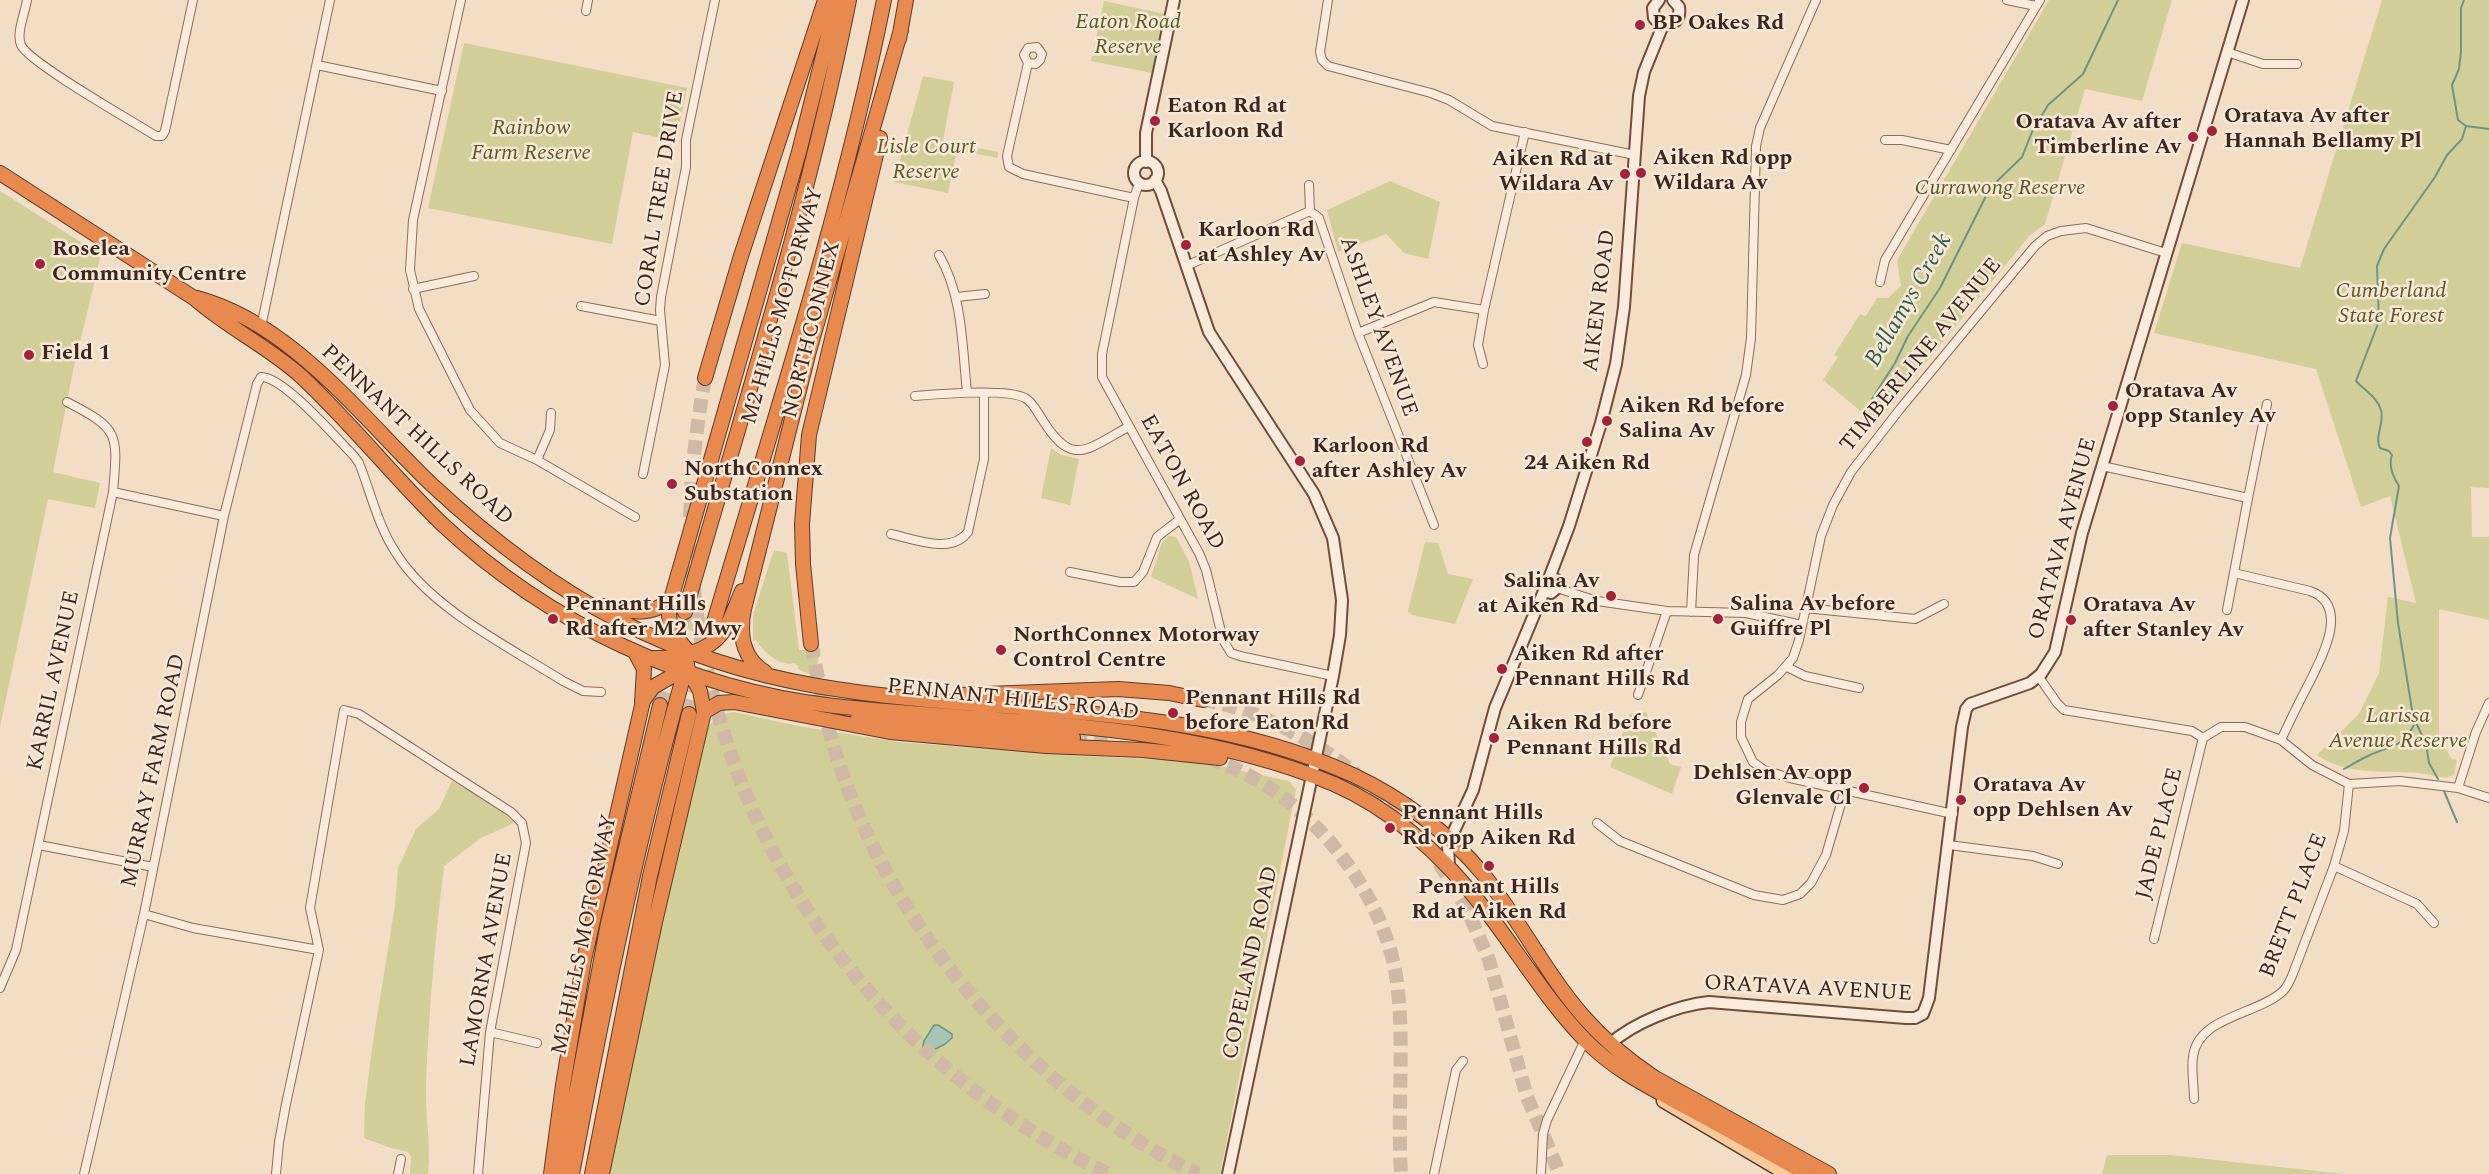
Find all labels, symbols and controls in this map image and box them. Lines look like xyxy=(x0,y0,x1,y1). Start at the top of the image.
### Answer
park label: Eaton Road Reserve xyxy=(1075,11,1181,62)
place label: BP Oakes Rd xyxy=(1652,12,1784,38)
marker: BP Oakes Rd xyxy=(1633,18,1647,32)
street label: CORAL TREE DRIVE xyxy=(631,89,691,309)
place label: Eaton Rd at Karloon Rd xyxy=(1167,95,1287,146)
place label: Oratava Av after Hannah Bellamy Pl xyxy=(2224,105,2422,156)
place label: Oratava Av after Timberline Av xyxy=(2016,111,2181,162)
marker: Eaton Rd at Karloon Rd xyxy=(1148,114,1162,128)
park label: Rainbow Farm Reserve xyxy=(471,117,591,168)
marker: Oratava Av after Hannah Bellamy Pl xyxy=(2205,124,2219,138)
marker: Oratava Av after Timberline Av xyxy=(2186,130,2200,144)
park label: Lisle Court Reserve xyxy=(876,136,976,188)
place label: Aiken Rd opp Wildara Av xyxy=(1653,147,1792,198)
place label: Aiken Rd at Wildara Av xyxy=(1492,148,1613,200)
marker: Aiken Rd opp Wildara Av xyxy=(1634,166,1648,180)
marker: Aiken Rd at Wildara Av xyxy=(1618,167,1632,181)
park label: Currawong Reserve xyxy=(1914,177,2086,203)
street label: M2 HILLS MOTORWAY xyxy=(737,184,831,428)
place label: Karloon Rd at Ashley Av xyxy=(1198,219,1324,270)
street label: AIKEN ROAD xyxy=(1579,228,1623,374)
water label: Bellamys Creek xyxy=(1860,229,1960,373)
street label: ASHLEY AVENUE xyxy=(1332,233,1422,421)
place label: Roselea Community Centre xyxy=(52,238,247,290)
marker: Karloon Rd at Ashley Av xyxy=(1179,238,1193,252)
street label: NORTHCONNEX xyxy=(778,239,848,421)
street label: TIMBERLINE AVENUE xyxy=(1836,254,2008,458)
marker: Roselea Community Centre xyxy=(33,257,47,271)
park label: Cumberland State Forest xyxy=(2336,280,2446,332)
street label: PENNANT HILLS ROAD xyxy=(314,340,518,532)
place label: Field 1 xyxy=(41,342,111,368)
marker: Field 1 xyxy=(22,348,36,362)
place label: Oratava Av opp Stanley Av xyxy=(2125,380,2275,432)
place label: Aiken Rd before Salina Av xyxy=(1619,395,1785,446)
marker: Oratava Av opp Stanley Av xyxy=(2106,399,2120,413)
street label: EATON ROAD xyxy=(1133,411,1229,555)
marker: Aiken Rd before Salina Av xyxy=(1600,414,1614,428)
place label: Karloon Rd after Ashley Av xyxy=(1312,435,1466,487)
marker: 24 Aiken Rd xyxy=(1580,435,1594,449)
street label: ORATAVA AVENUE xyxy=(2024,435,2104,643)
place label: 24 Aiken Rd xyxy=(1524,452,1650,478)
marker: Karloon Rd after Ashley Av xyxy=(1293,454,1307,468)
place label: NorthConnex Substation xyxy=(684,458,823,510)
marker: NorthConnex Substation xyxy=(665,477,679,491)
place label: Salina Av at Aiken Rd xyxy=(1478,570,1599,622)
street label: KARRIL AVENUE xyxy=(23,589,87,773)
marker: Salina Av at Aiken Rd xyxy=(1604,589,1618,603)
place label: Pennant Hills Rd after M2 Mwy xyxy=(565,593,741,644)
place label: Salina Av before Guiffre Pl xyxy=(1730,593,1895,644)
place label: Oratava Av after Stanley Av xyxy=(2083,594,2244,646)
marker: Pennant Hills Rd after M2 Mwy xyxy=(546,612,560,626)
marker: Salina Av before Guiffre Pl xyxy=(1711,612,1725,626)
marker: Oratava Av after Stanley Av xyxy=(2064,613,2078,627)
place label: NorthConnex Motorway Control Centre xyxy=(1013,624,1259,676)
marker: NorthConnex Motorway Control Centre xyxy=(994,643,1008,657)
place label: Aiken Rd after Pennant Hills Rd xyxy=(1514,643,1690,694)
street label: MURRAY FARM ROAD xyxy=(117,652,193,890)
marker: Aiken Rd after Pennant Hills Rd xyxy=(1495,662,1509,676)
street label: PENNANT HILLS ROAD xyxy=(886,675,1140,727)
place label: Pennant Hills Rd before Eaton Rd xyxy=(1185,687,1361,738)
park label: Larissa Avenue Reserve xyxy=(2329,705,2467,756)
marker: Pennant Hills Rd before Eaton Rd xyxy=(1166,706,1180,720)
place label: Aiken Rd before Pennant Hills Rd xyxy=(1506,712,1682,764)
marker: Aiken Rd before Pennant Hills Rd xyxy=(1487,731,1501,745)
place label: Dehlsen Av opp Glenvale Cl xyxy=(1693,762,1852,813)
street label: JADE PLACE xyxy=(2132,765,2190,903)
place label: Oratava Av opp Dehlsen Av xyxy=(1973,774,2132,825)
marker: Dehlsen Av opp Glenvale Cl xyxy=(1857,781,1871,795)
marker: Oratava Av opp Dehlsen Av xyxy=(1954,793,1968,807)
place label: Pennant Hills Rd opp Aiken Rd xyxy=(1402,802,1576,854)
street label: M2 HILLS MOTORWAY xyxy=(548,812,624,1058)
marker: Pennant Hills Rd opp Aiken Rd xyxy=(1383,821,1397,835)
street label: BRETT PLACE xyxy=(2255,830,2335,982)
street label: LAMORNA AVENUE xyxy=(456,851,520,1069)
marker: Pennant Hills Rd at Aiken Rd xyxy=(1482,859,1496,873)
street label: COPELAND ROAD xyxy=(1219,864,1285,1062)
place label: Pennant Hills Rd at Aiken Rd xyxy=(1411,876,1567,927)
street label: ORATAVA AVENUE xyxy=(1703,971,1913,1009)

